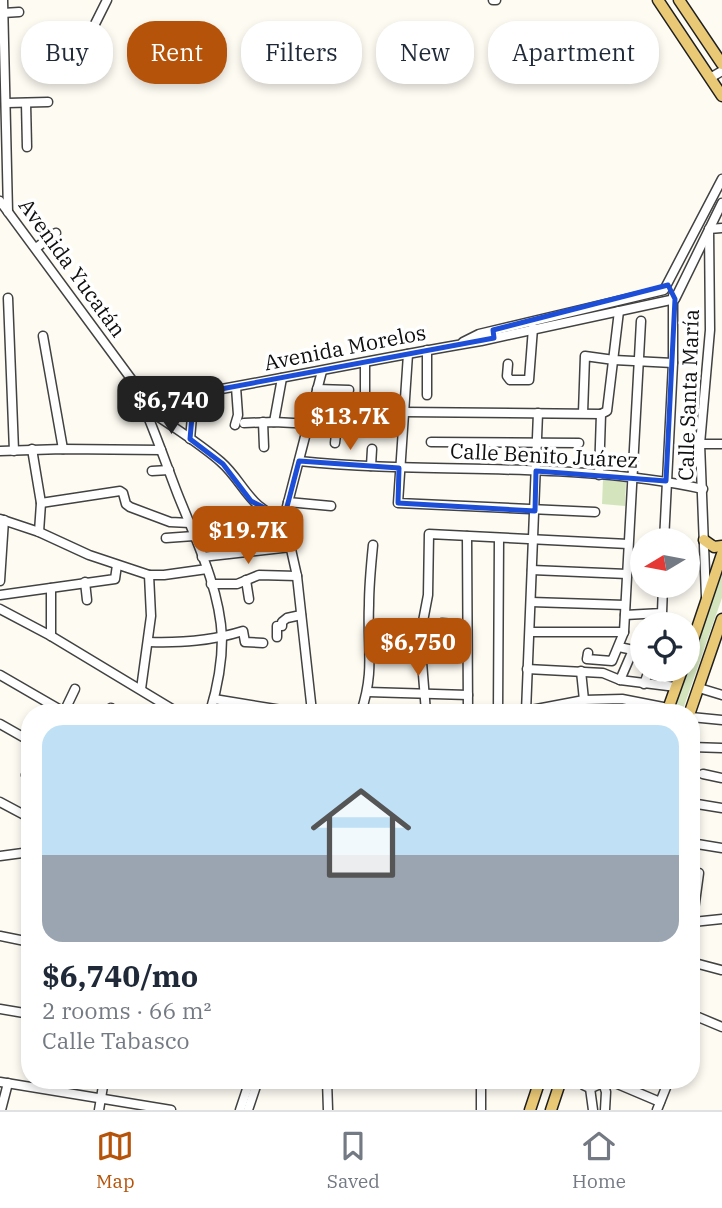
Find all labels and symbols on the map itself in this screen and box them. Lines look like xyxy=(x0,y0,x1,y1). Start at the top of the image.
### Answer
street label: Avenida Yucatán xyxy=(13,192,133,342)
street label: Calle Santa María xyxy=(671,309,705,481)
street label: Avenida Morelos xyxy=(261,318,428,376)
pin: $6,740 xyxy=(114,376,228,436)
pin: $13.7K xyxy=(293,392,407,452)
street label: Calle Benito Juárez xyxy=(449,436,639,474)
pin: $19.7K xyxy=(191,506,305,566)
north arrow xyxy=(630,528,700,598)
pin: $6,750 xyxy=(361,618,475,678)

